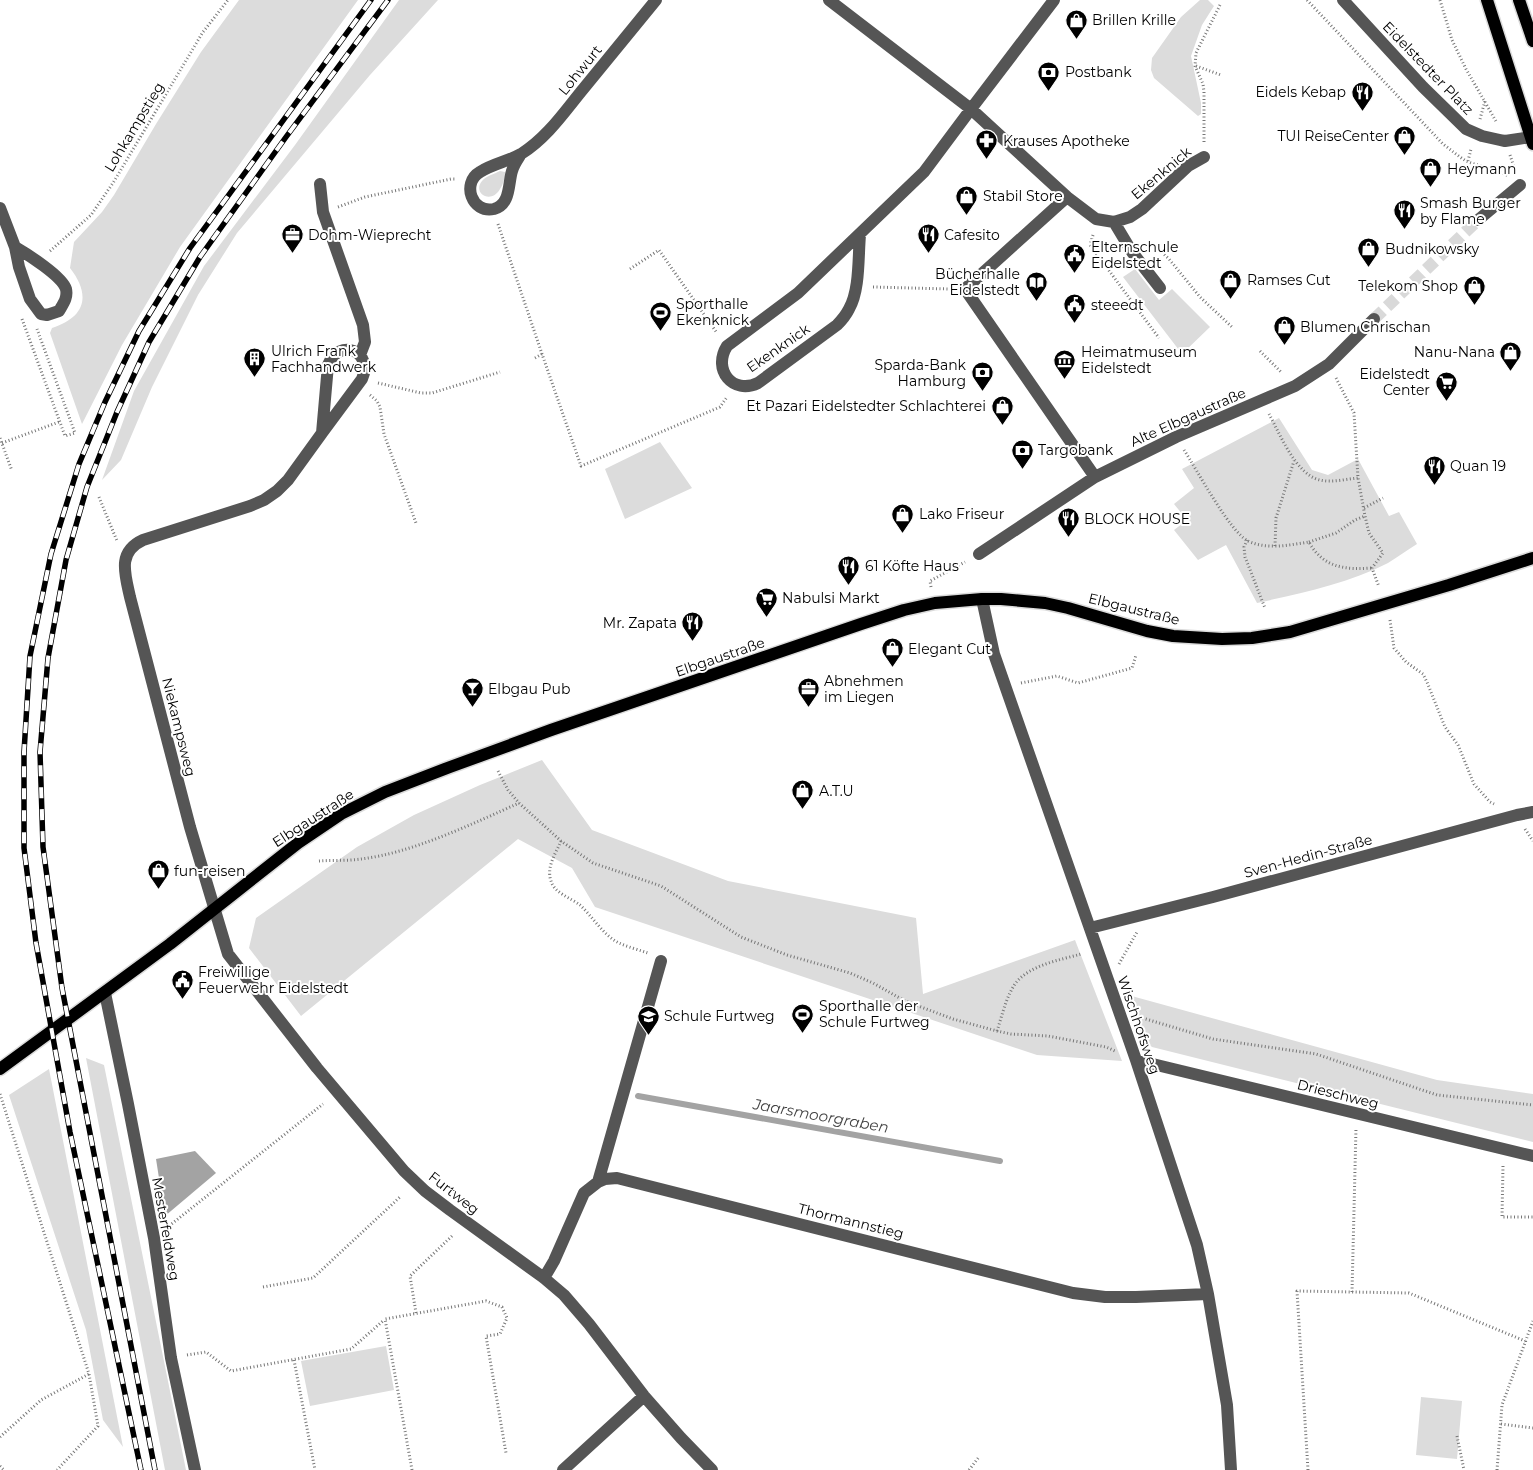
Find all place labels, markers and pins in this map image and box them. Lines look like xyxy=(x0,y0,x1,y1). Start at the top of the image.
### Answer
shop icon: Brillen Krille xyxy=(1064,8,1088,39)
place label: Brillen Krille xyxy=(1092,11,1176,29)
bank icon: Postbank xyxy=(1037,60,1061,91)
place label: Postbank xyxy=(1065,63,1132,81)
restaurant icon: Eidels Kebap xyxy=(1350,80,1374,111)
place label: Eidels Kebap xyxy=(1255,83,1346,101)
shop icon: TUI ReiseCenter xyxy=(1393,124,1417,155)
place label: TUI ReiseCenter xyxy=(1278,127,1389,145)
pharmacy icon: Krauses Apotheke xyxy=(975,129,999,160)
place label: Krauses Apotheke xyxy=(1003,132,1130,150)
shop icon: Heymann xyxy=(1419,157,1443,188)
place label: Heymann xyxy=(1447,160,1516,178)
shop icon: Stabil Store xyxy=(955,184,979,215)
place label: Stabil Store xyxy=(983,187,1063,205)
place label: Smash Burger by Flame xyxy=(1420,194,1521,228)
restaurant icon: Smash Burger by Flame xyxy=(1392,199,1416,230)
office icon: Dohm-Wieprecht xyxy=(280,223,304,254)
restaurant icon: Cafesito xyxy=(916,223,940,254)
place label: Dohm-Wieprecht xyxy=(308,226,432,244)
place label: Cafesito xyxy=(944,226,1000,244)
shop icon: Budnikowsky xyxy=(1357,237,1381,268)
place label: Elternschule Eidelstedt xyxy=(1091,238,1179,272)
place label: Budnikowsky xyxy=(1385,240,1479,258)
public building icon: Elternschule Eidelstedt xyxy=(1063,243,1087,274)
place label: Bücherhalle Eidelstedt xyxy=(935,265,1020,299)
shop icon: Ramses Cut xyxy=(1219,268,1243,299)
library icon: Bücherhalle Eidelstedt xyxy=(1024,270,1048,301)
place label: Ramses Cut xyxy=(1247,271,1331,289)
shop icon: Telekom Shop xyxy=(1462,274,1486,305)
place label: Telekom Shop xyxy=(1358,277,1458,295)
public building icon: steeedt xyxy=(1063,293,1087,324)
place label: Sporthalle Ekenknick xyxy=(676,295,750,329)
place label: steeedt xyxy=(1091,296,1144,314)
sports icon: Sporthalle Ekenknick xyxy=(648,300,672,331)
shop icon: Blumen Chrischan xyxy=(1272,315,1296,346)
place label: Blumen Chrischan xyxy=(1300,318,1431,336)
shop icon: Nanu-Nana xyxy=(1499,340,1523,371)
place label: Ulrich Frank Fachhandwerk xyxy=(271,342,377,376)
place label: Heimatmuseum Eidelstedt xyxy=(1081,343,1197,377)
place label: Nanu-Nana xyxy=(1414,343,1495,361)
building icon: Ulrich Frank Fachhandwerk xyxy=(243,347,267,378)
museum icon: Heimatmuseum Eidelstedt xyxy=(1053,348,1077,379)
place label: Sparda-Bank Hamburg xyxy=(874,356,967,390)
bank icon: Sparda-Bank Hamburg xyxy=(970,361,994,392)
place label: Eidelstedt Center xyxy=(1359,365,1430,399)
supermarket icon: Eidelstedt Center xyxy=(1434,370,1458,401)
shop icon: Et Pazari Eidelstedter Schlachterei xyxy=(990,394,1014,425)
place label: Et Pazari Eidelstedter Schlachterei xyxy=(746,397,986,415)
bank icon: Targobank xyxy=(1010,438,1034,469)
place label: Targobank xyxy=(1038,441,1114,459)
restaurant icon: Quan 19 xyxy=(1422,454,1446,485)
place label: Quan 19 xyxy=(1450,457,1506,475)
shop icon: Lako Friseur xyxy=(891,502,915,533)
place label: Lako Friseur xyxy=(919,505,1005,523)
restaurant icon: BLOCK HOUSE xyxy=(1056,507,1080,538)
place label: BLOCK HOUSE xyxy=(1084,510,1190,528)
restaurant icon: 61 Köfte Haus xyxy=(837,554,861,585)
place label: 61 Köfte Haus xyxy=(865,557,959,575)
supermarket icon: Nabulsi Markt xyxy=(754,586,778,617)
place label: Nabulsi Markt xyxy=(782,589,880,607)
restaurant icon: Mr. Zapata xyxy=(681,611,705,642)
place label: Mr. Zapata xyxy=(603,614,677,632)
shop icon: Elegant Cut xyxy=(880,637,904,668)
place label: Elegant Cut xyxy=(908,640,991,658)
place label: Abnehmen im Liegen xyxy=(824,672,904,706)
bar icon: Elbgau Pub xyxy=(460,677,484,708)
office icon: Abnehmen im Liegen xyxy=(796,677,820,708)
place label: Elbgau Pub xyxy=(488,680,571,698)
shop icon: A.T.U xyxy=(791,779,815,810)
place label: A.T.U xyxy=(819,782,854,800)
shop icon: fun-reisen xyxy=(146,859,170,890)
place label: fun-reisen xyxy=(174,862,245,880)
place label: Freiwillige Feuerwehr Eidelstedt xyxy=(198,963,349,997)
public building icon: Freiwillige Feuerwehr Eidelstedt xyxy=(170,968,194,999)
place label: Sporthalle der Schule Furtweg xyxy=(819,997,930,1031)
sports icon: Sporthalle der Schule Furtweg xyxy=(791,1002,815,1033)
school or university icon: Schule Furtweg xyxy=(636,1004,660,1035)
place label: Schule Furtweg xyxy=(664,1007,775,1025)

